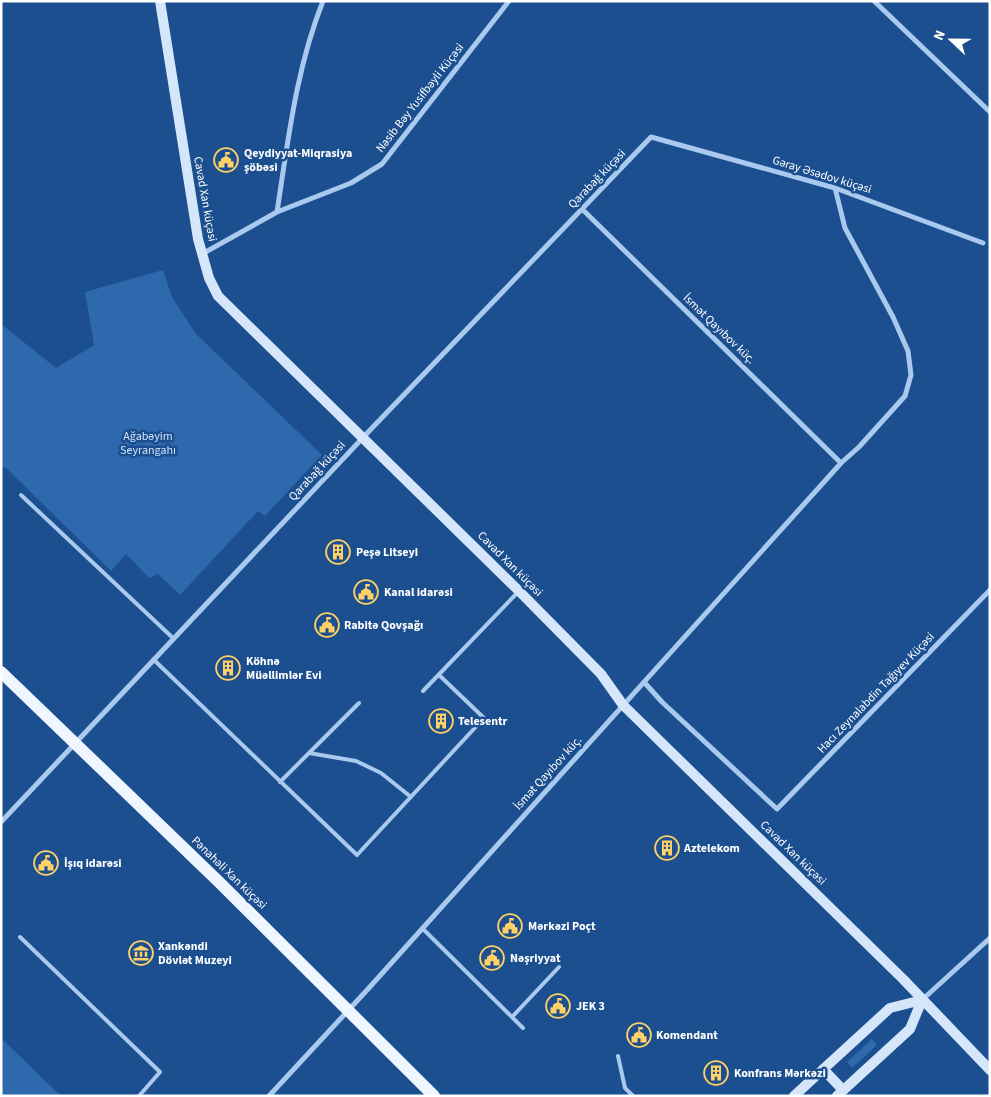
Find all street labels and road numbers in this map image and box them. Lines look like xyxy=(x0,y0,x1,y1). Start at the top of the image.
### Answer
street label: Nəsib Bəy Yusifbəyli Küçəsi xyxy=(372,40,468,156)
street label: Qarabağ küçəsi xyxy=(564,146,630,212)
street label: Gəray Əsədov küçəsi xyxy=(770,152,874,198)
street label: Cavad Xan küçəsi xyxy=(189,155,221,243)
street label: İsmət Qayıbov küç. xyxy=(679,290,759,368)
street label: Qarabağ küçəsi xyxy=(285,437,349,505)
street label: Cavad Xan küçəsi xyxy=(474,528,546,600)
street label: Hacı Zeynalabdin Tağıyev Küçəsi xyxy=(813,629,939,757)
street label: İsmət Qayıbov küç. xyxy=(510,732,586,814)
street label: Cavad Xan küçəsi xyxy=(756,817,830,889)
street label: Pənahəli Xan küçəsi xyxy=(187,833,271,914)

